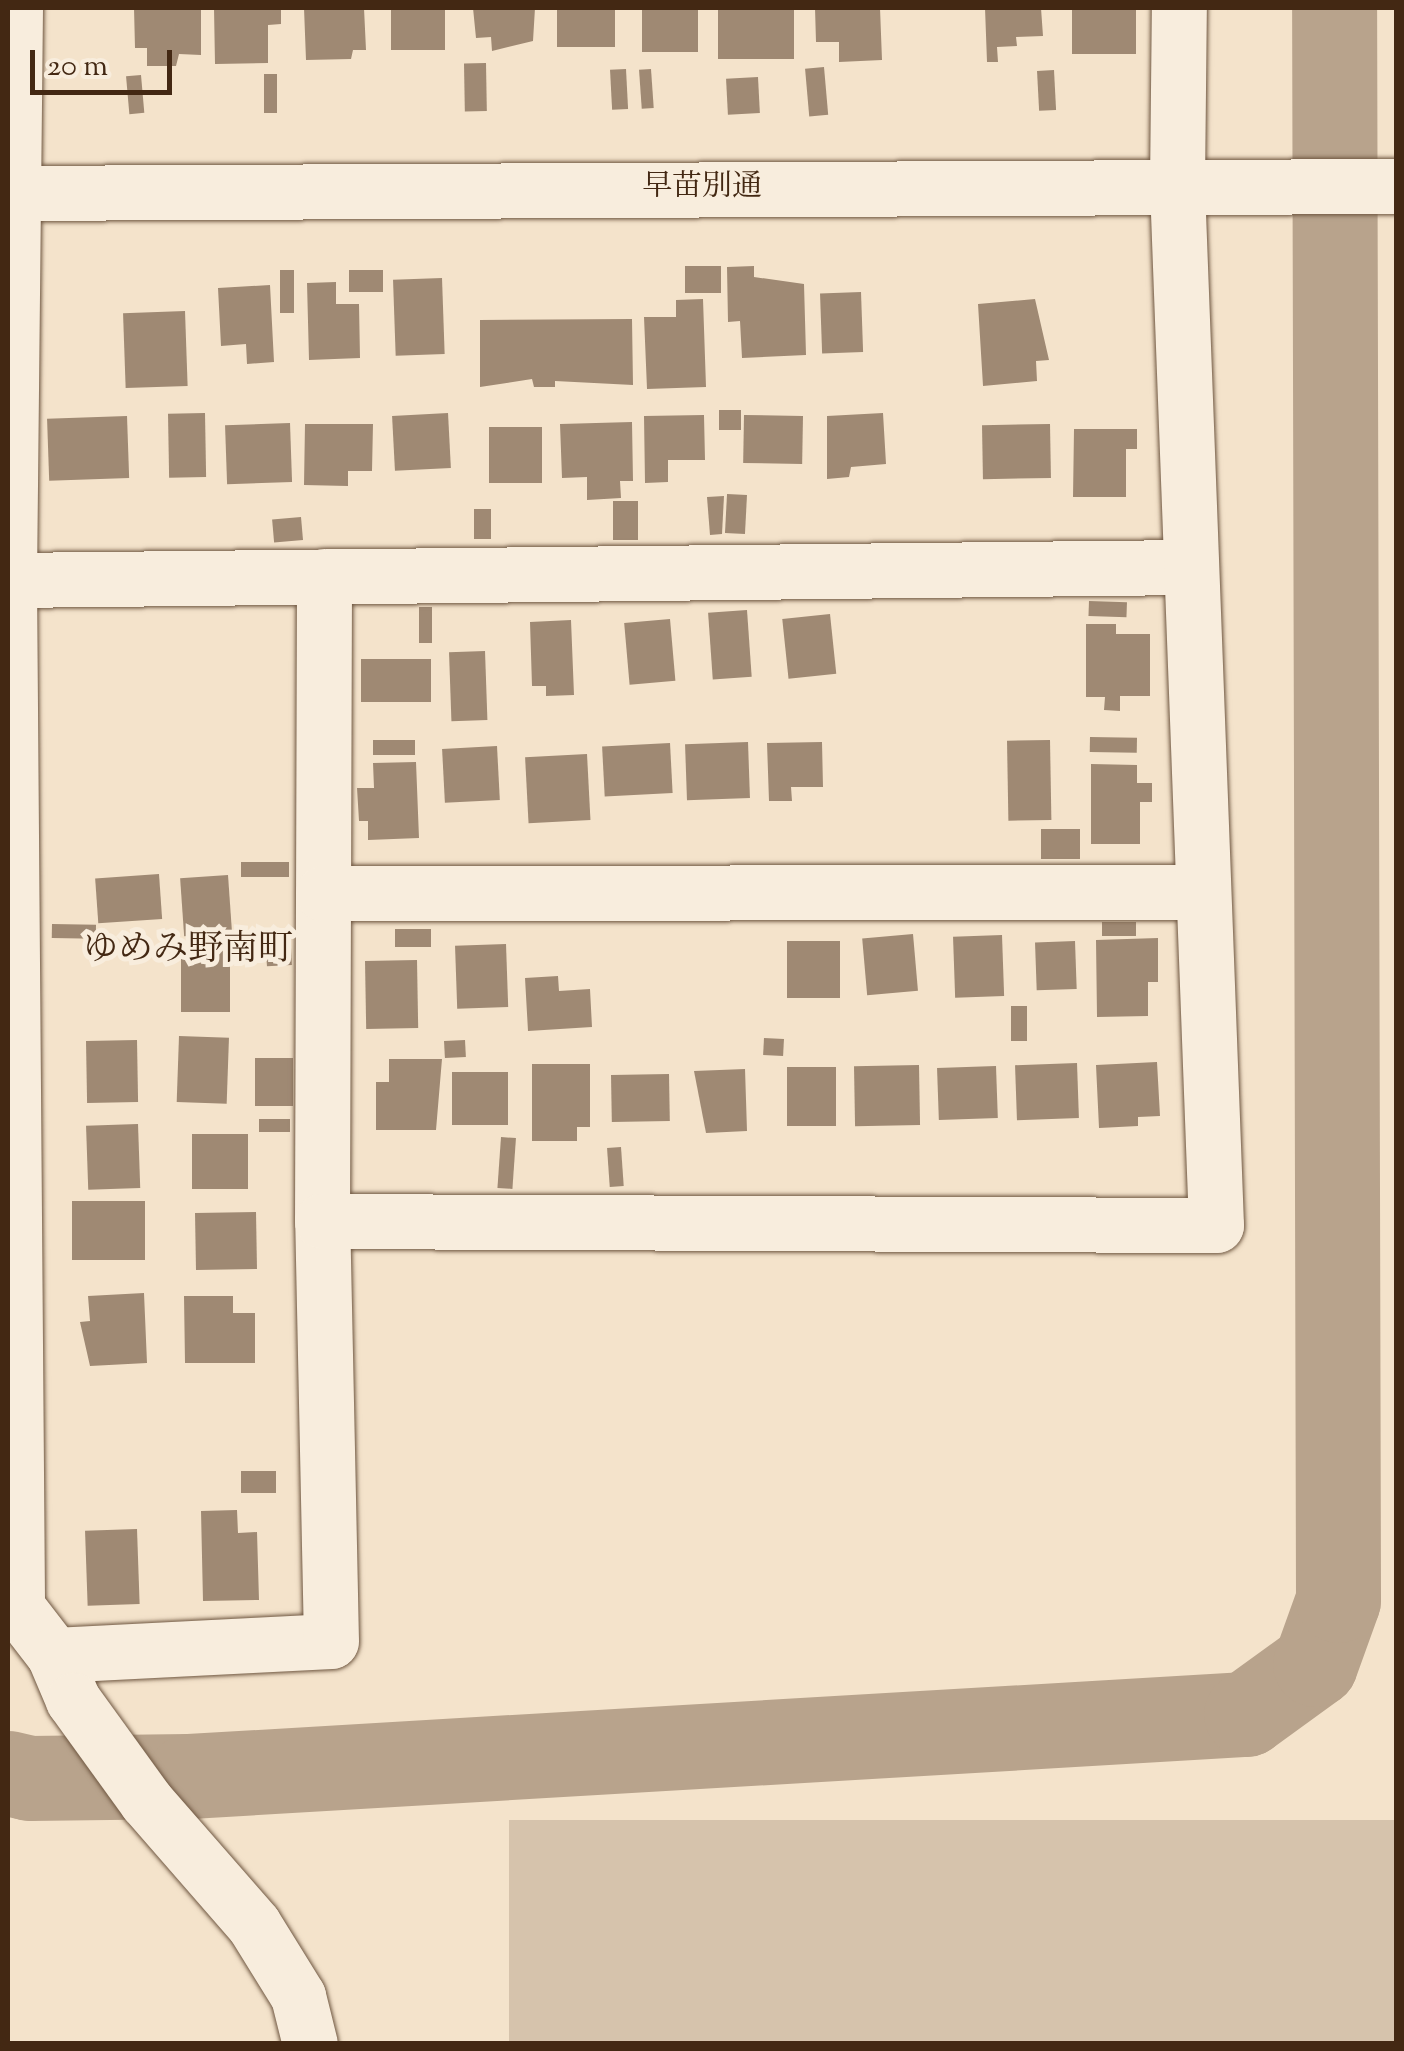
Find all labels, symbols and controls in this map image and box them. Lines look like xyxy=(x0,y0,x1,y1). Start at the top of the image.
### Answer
scale bar xyxy=(35,30,178,92)
text: 20 m xyxy=(47,46,108,89)
street label: 早苗別通 xyxy=(642,170,762,206)
district label: ゆめみ野南町 xyxy=(83,930,293,972)

